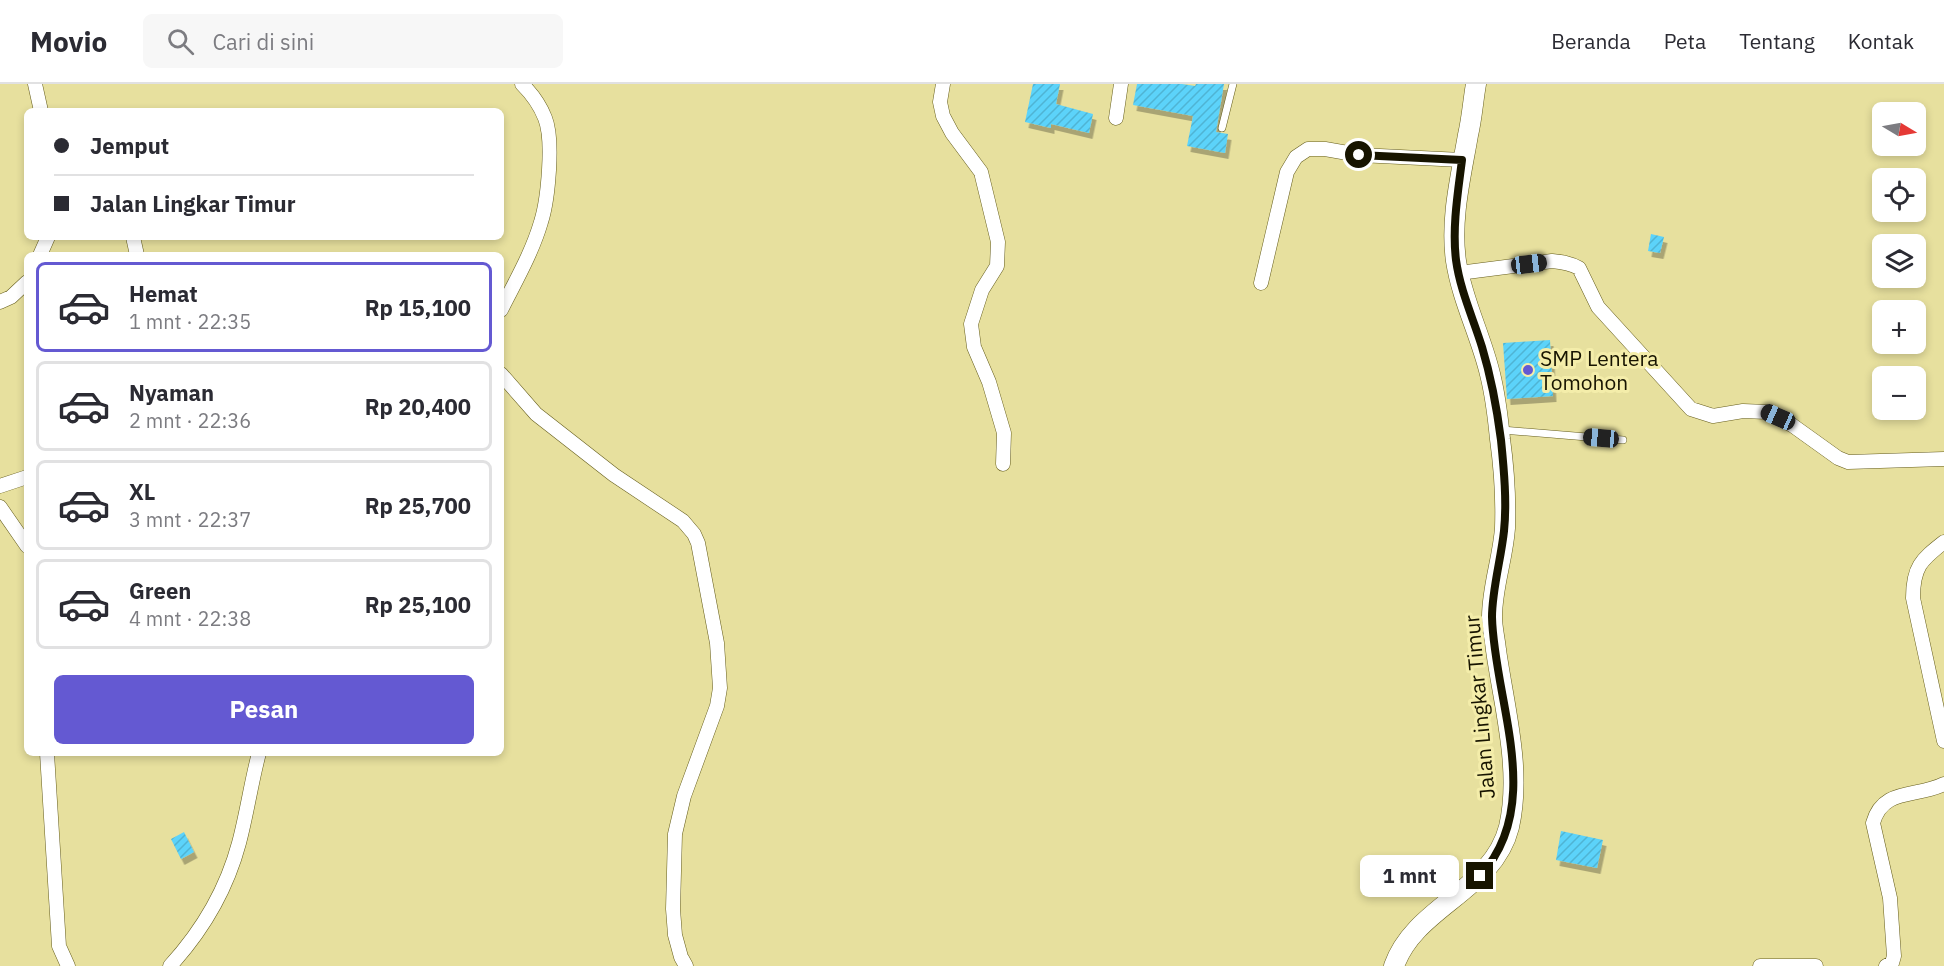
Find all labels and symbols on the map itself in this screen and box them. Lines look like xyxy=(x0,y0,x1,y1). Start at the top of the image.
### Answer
north arrow xyxy=(1872,102,1926,156)
route start xyxy=(1345,141,1372,168)
car xyxy=(1510,253,1548,275)
place label: SMP Lentera Tomohon xyxy=(1540,344,1658,396)
marker: SMP Lentera Tomohon xyxy=(1521,363,1535,377)
car xyxy=(1758,401,1798,433)
car xyxy=(1582,427,1620,449)
street label: Jalan Lingkar Timur xyxy=(1457,614,1501,800)
callout: 1 mnt xyxy=(1360,855,1459,897)
route end xyxy=(1466,862,1493,889)

